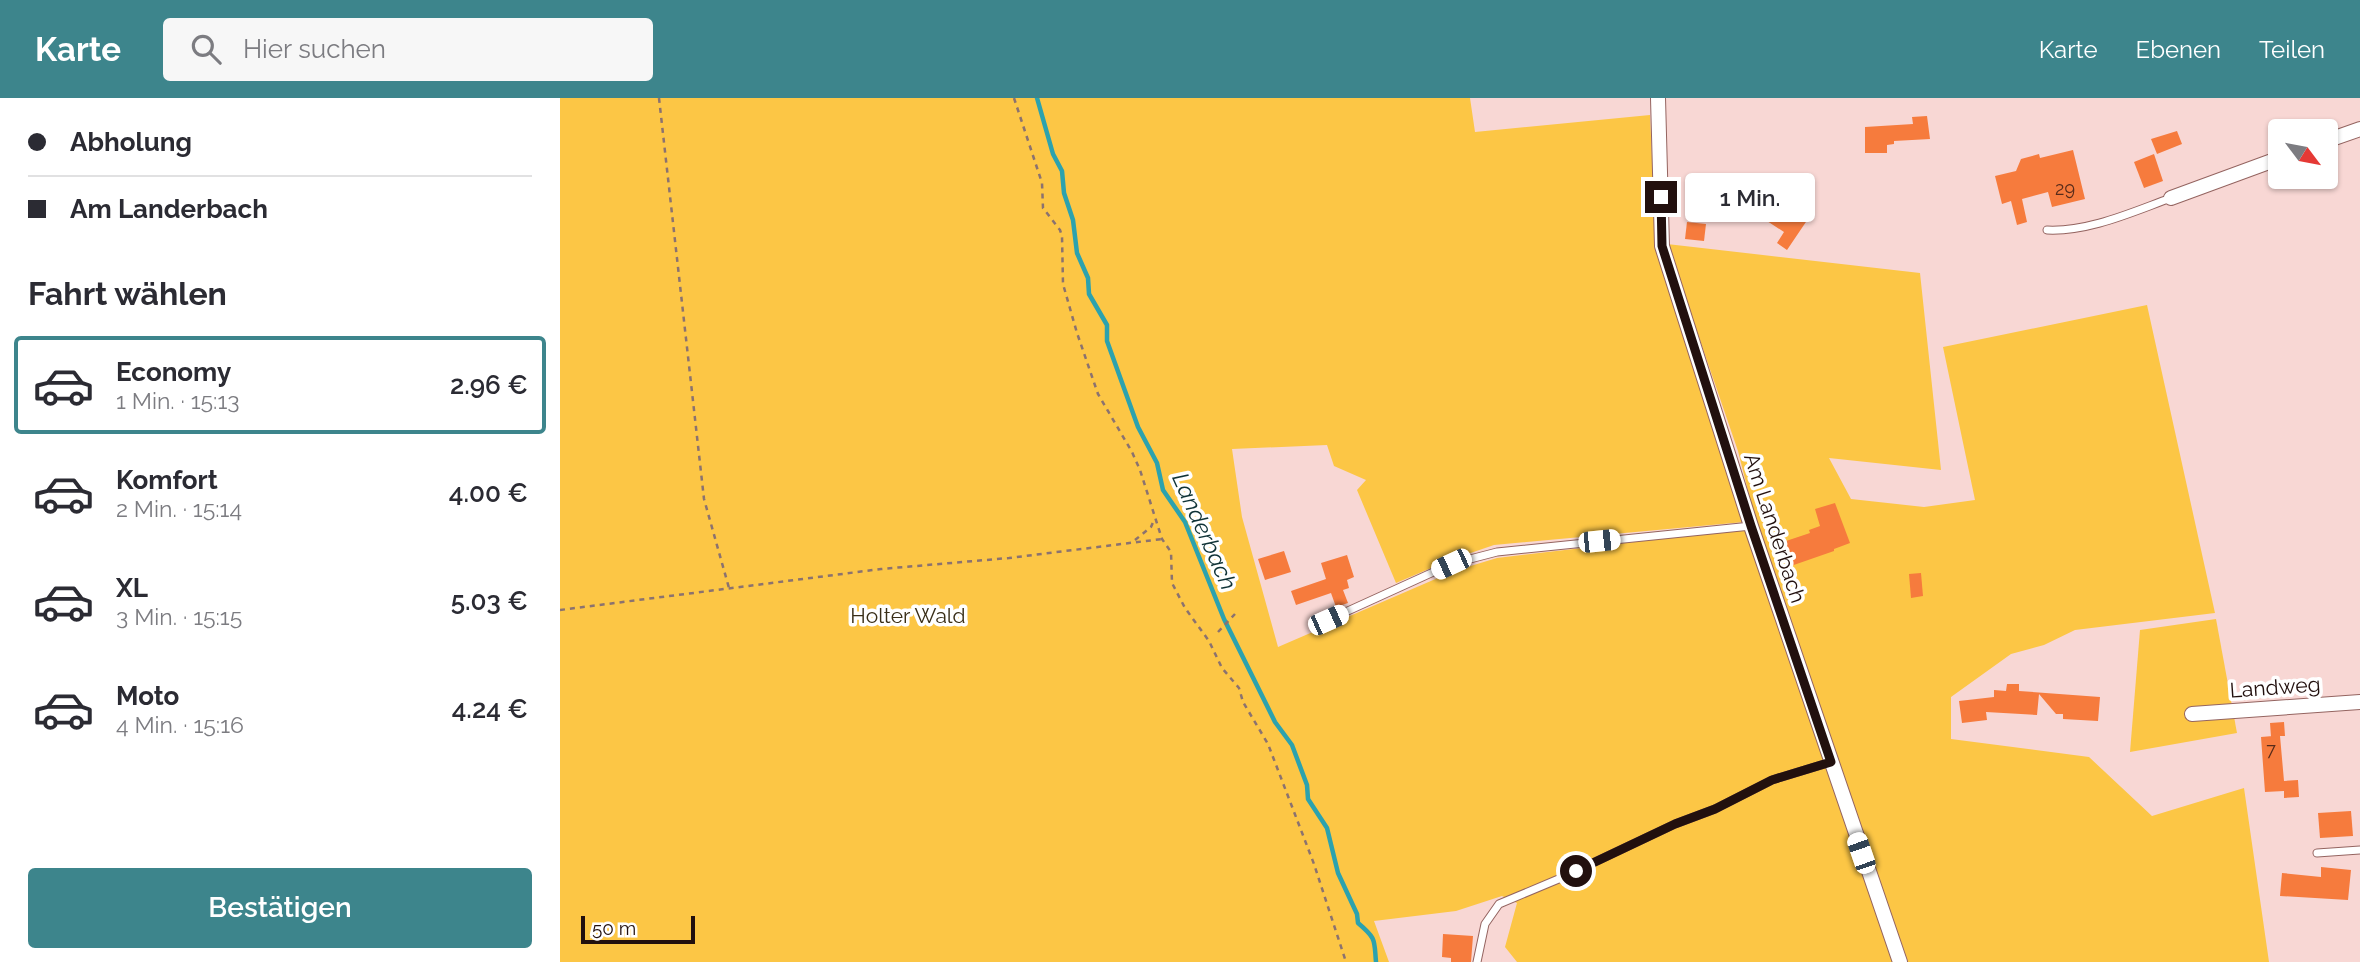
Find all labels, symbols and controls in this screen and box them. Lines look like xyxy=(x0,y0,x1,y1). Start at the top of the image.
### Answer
search box xyxy=(163,18,653,81)
text: Karte xyxy=(35,30,121,69)
icon: search xyxy=(187,30,225,68)
text: Hier suchen xyxy=(243,34,386,64)
text: Karte xyxy=(2039,35,2098,64)
text: Ebenen xyxy=(2136,35,2221,64)
text: Teilen xyxy=(2259,35,2325,64)
north arrow xyxy=(2268,119,2338,189)
map controls xyxy=(2268,119,2338,189)
text: Abholung xyxy=(70,127,192,157)
callout: 1 Min. xyxy=(1686,172,1815,222)
house number: 29 xyxy=(2055,178,2075,199)
route end xyxy=(1645,181,1677,213)
text: 1 Min. xyxy=(1720,184,1780,211)
text: Am Landerbach xyxy=(70,194,268,224)
text: Fahrt wählen xyxy=(28,275,227,312)
icon: car xyxy=(32,354,95,417)
text: Economy xyxy=(116,357,231,387)
text: 2.96 € xyxy=(450,370,528,400)
text: 1 Min. · 15:13 xyxy=(116,387,240,414)
street label: Am Landerbach xyxy=(1739,450,1811,606)
icon: car xyxy=(32,462,95,525)
text: Komfort xyxy=(116,465,218,495)
water label: Landerbach xyxy=(1167,468,1243,594)
text: 4.00 € xyxy=(449,478,528,508)
text: 2 Min. · 15:14 xyxy=(116,495,242,522)
car xyxy=(1578,528,1621,554)
car xyxy=(1428,546,1475,582)
icon: car xyxy=(32,570,95,633)
text: XL xyxy=(116,573,148,603)
text: 5.03 € xyxy=(451,586,528,616)
car xyxy=(1305,602,1352,638)
text: 3 Min. · 15:15 xyxy=(116,603,242,630)
park label: Holter Wald xyxy=(850,603,966,628)
street label: Landweg xyxy=(2229,671,2321,703)
icon: car xyxy=(32,678,95,741)
text: Moto xyxy=(116,681,179,711)
text: 4.24 € xyxy=(452,694,528,724)
text: 4 Min. · 15:16 xyxy=(116,711,244,738)
house number: 7 xyxy=(2266,739,2276,760)
car xyxy=(1845,830,1878,876)
route start xyxy=(1560,855,1592,887)
button: Bestätigen xyxy=(28,868,532,948)
scale bar xyxy=(581,913,695,945)
text: 50 m xyxy=(592,917,636,939)

